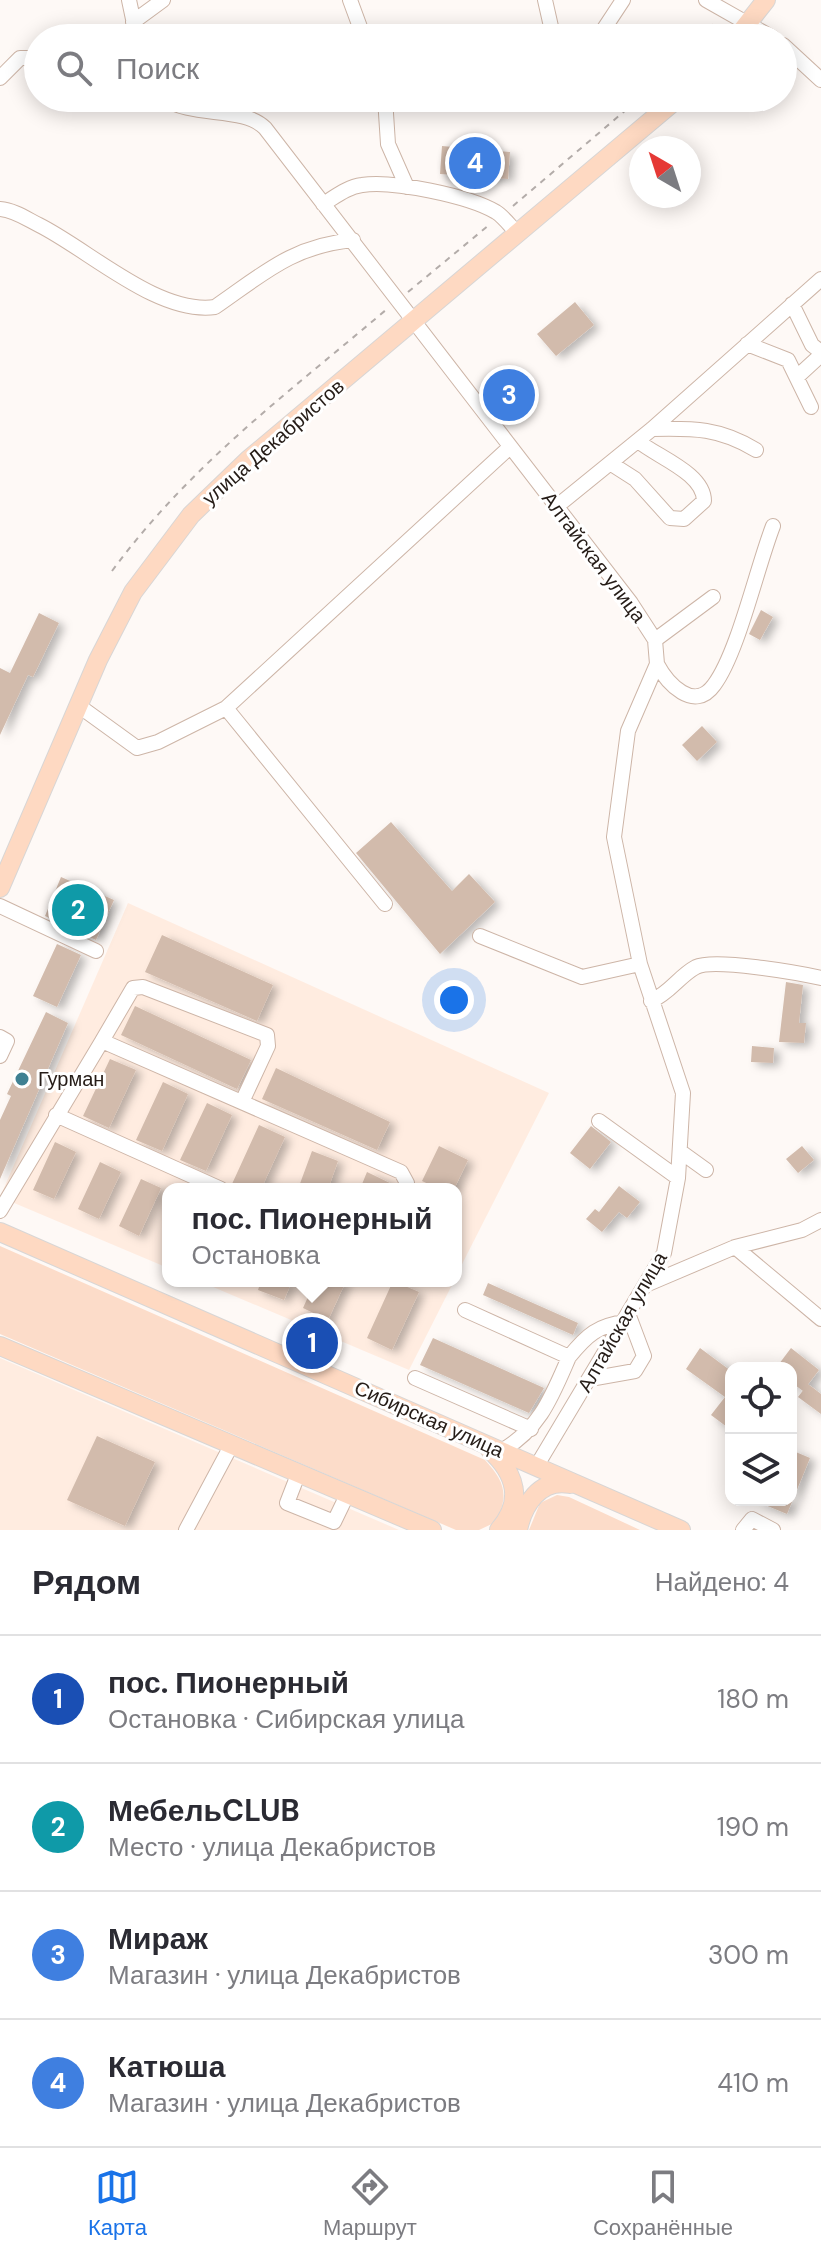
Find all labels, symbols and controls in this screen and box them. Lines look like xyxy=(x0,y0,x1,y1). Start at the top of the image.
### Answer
search box xyxy=(24,24,797,112)
icon: search xyxy=(52,46,96,90)
text: Поиск xyxy=(116,49,199,88)
pin: 4 xyxy=(449,133,501,193)
north arrow xyxy=(629,136,701,208)
pin: 3 xyxy=(483,365,535,425)
street label: улица Декабристов xyxy=(197,373,349,511)
street label: Алтайская улица xyxy=(536,486,652,628)
pin: 2 xyxy=(52,880,104,940)
your location xyxy=(434,980,474,1020)
place label: Гурман xyxy=(38,1066,104,1092)
marker: Гурман xyxy=(13,1070,31,1088)
popup xyxy=(162,1183,462,1287)
text: пос. Пионерный xyxy=(192,1199,433,1238)
text: Остановка xyxy=(192,1238,320,1272)
street label: Алтайская улица xyxy=(571,1246,673,1397)
pin: 1 xyxy=(286,1313,338,1373)
map controls xyxy=(725,1362,797,1506)
button: locate xyxy=(725,1362,797,1434)
street label: Сибирская улица xyxy=(350,1374,509,1464)
button: layers xyxy=(725,1434,797,1506)
text: Рядом xyxy=(32,1560,141,1605)
text: Найдено: 4 xyxy=(655,1565,789,1599)
text: пос. Пионерный xyxy=(108,1663,349,1702)
text: 1 xyxy=(53,1682,63,1716)
text: 180 m xyxy=(717,1682,789,1716)
text: Остановка · Сибирская улица xyxy=(108,1702,464,1736)
text: МебельCLUB xyxy=(108,1791,300,1830)
text: 2 xyxy=(50,1810,66,1844)
text: 190 m xyxy=(717,1810,789,1844)
text: Место · улица Декабристов xyxy=(108,1830,436,1864)
text: Мираж xyxy=(108,1919,208,1958)
text: 3 xyxy=(50,1938,66,1972)
text: 300 m xyxy=(708,1938,789,1972)
text: Магазин · улица Декабристов xyxy=(108,1958,461,1992)
text: Катюша xyxy=(108,2047,225,2086)
text: 4 xyxy=(50,2066,66,2100)
text: 410 m xyxy=(717,2066,789,2100)
text: Магазин · улица Декабристов xyxy=(108,2086,461,2120)
tab: Карта xyxy=(88,2165,147,2242)
tab: Маршрут xyxy=(323,2165,417,2242)
tab: Сохранённые xyxy=(593,2165,733,2242)

